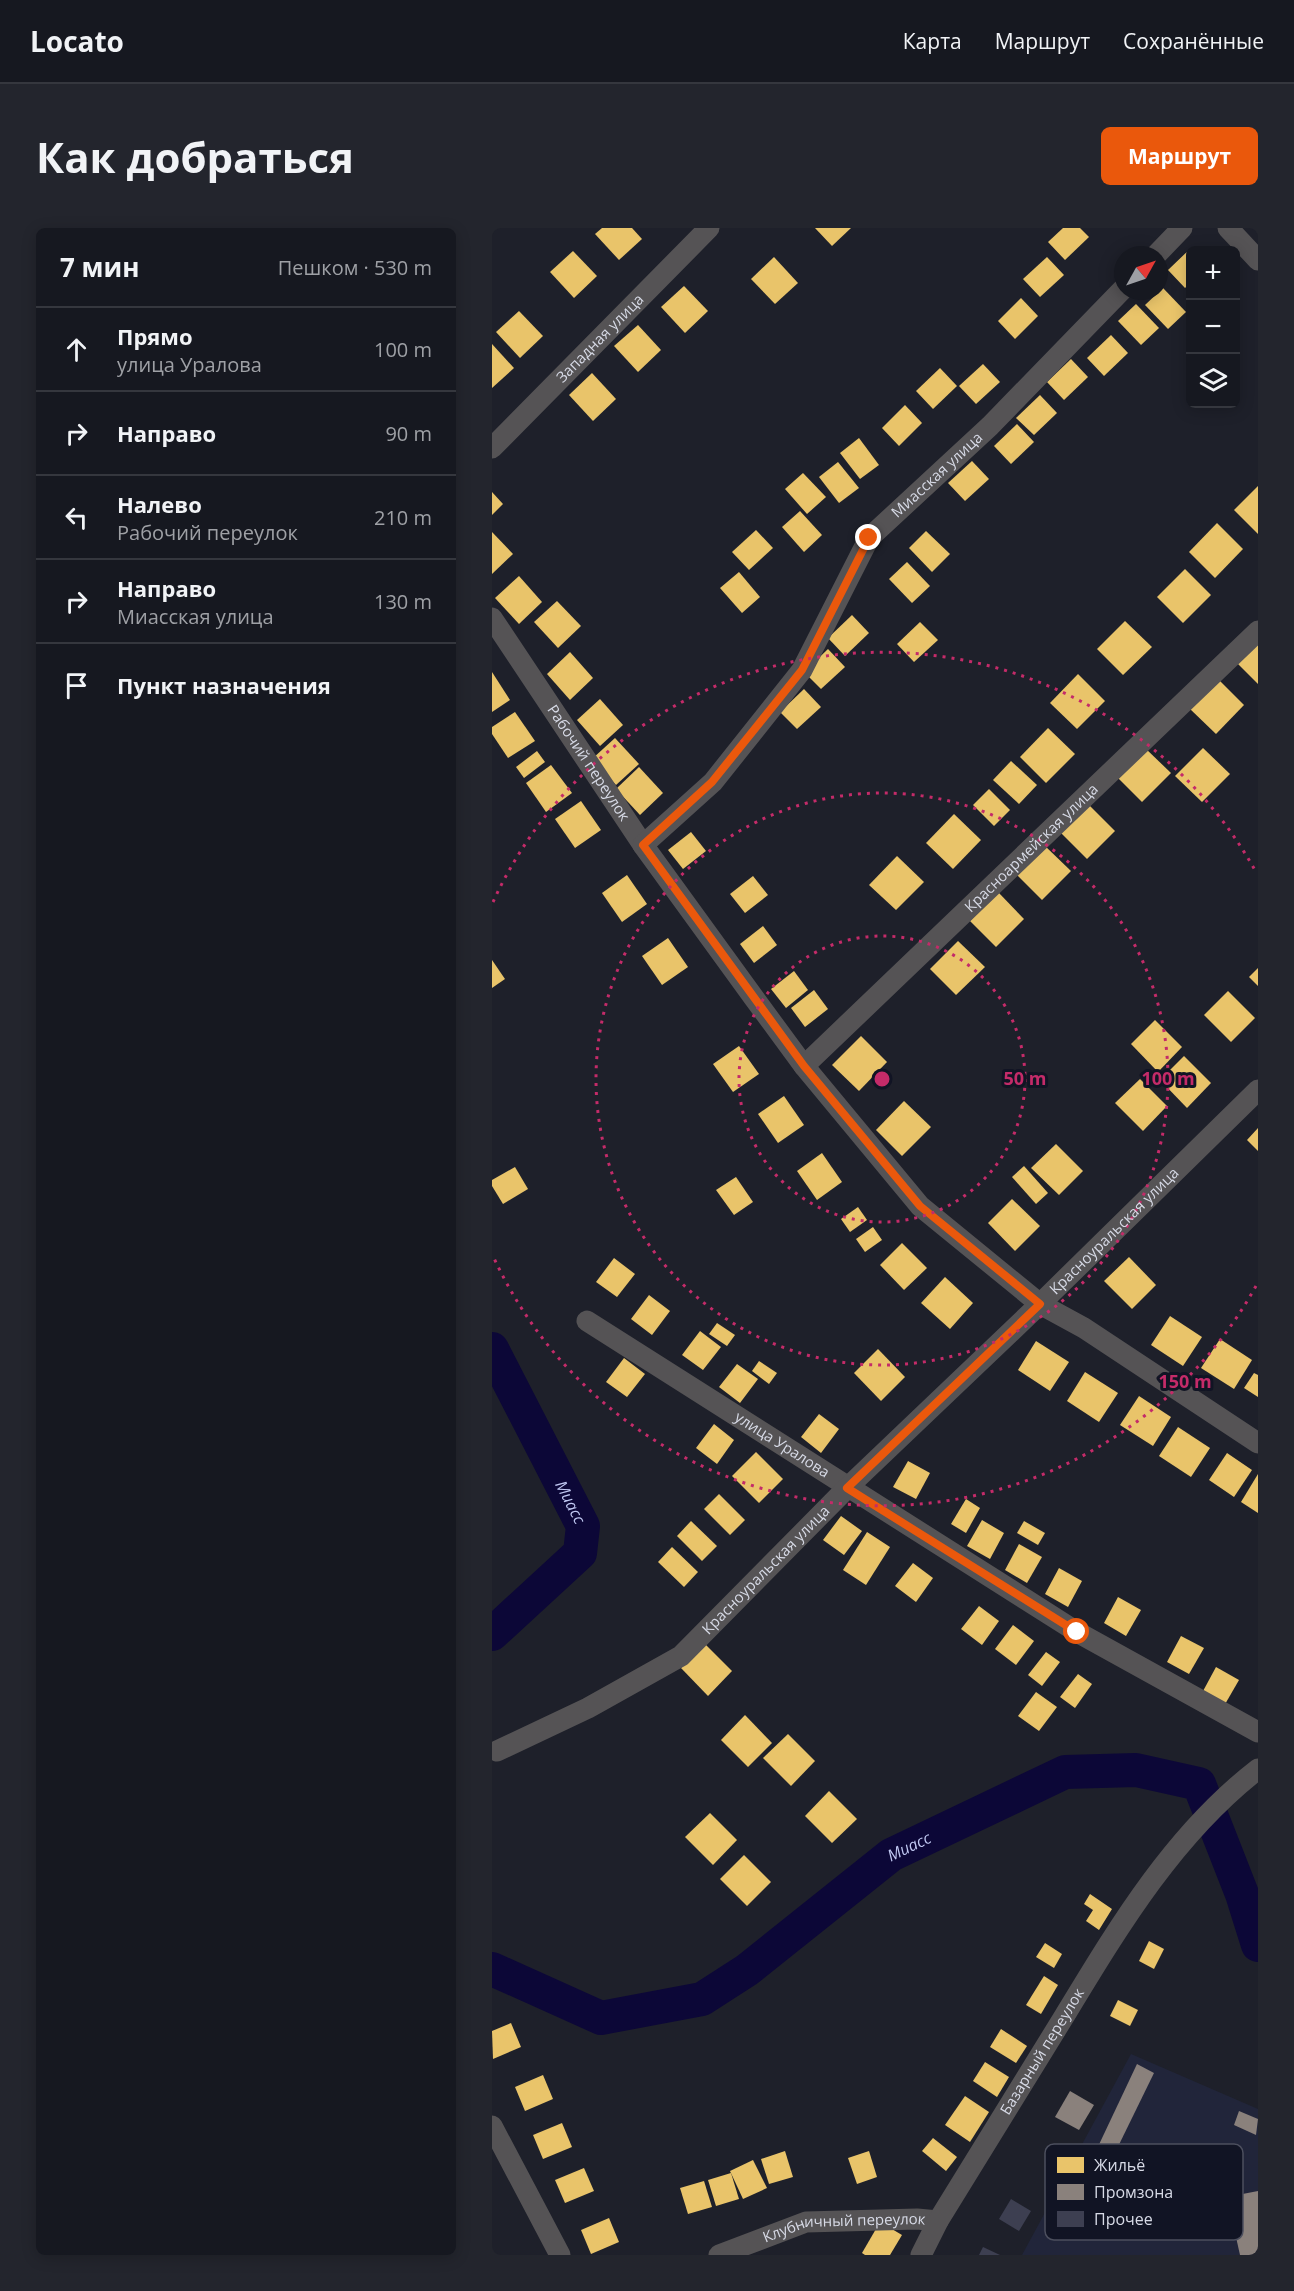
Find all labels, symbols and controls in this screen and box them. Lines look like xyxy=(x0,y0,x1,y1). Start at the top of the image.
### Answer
text: Locato xyxy=(30,22,124,60)
text: Карта xyxy=(903,27,962,55)
text: Маршрут xyxy=(995,27,1090,55)
text: Сохранённые xyxy=(1123,27,1264,55)
button: Маршрут xyxy=(1101,127,1258,185)
text: Как добраться xyxy=(36,128,354,185)
north arrow xyxy=(1114,246,1168,300)
map controls xyxy=(1186,246,1240,408)
button: + xyxy=(1186,246,1240,300)
text: 7 мин xyxy=(60,249,140,285)
text: Пешком · 530 m xyxy=(278,254,432,281)
street label: Западная улица xyxy=(551,289,648,386)
button: − xyxy=(1186,300,1240,354)
text: Прямо xyxy=(117,321,193,351)
icon: ahead xyxy=(60,333,93,366)
text: 100 m xyxy=(374,336,432,363)
text: улица Уралова xyxy=(117,351,262,378)
button: layers xyxy=(1186,354,1240,408)
icon: right xyxy=(60,417,93,450)
text: Направо xyxy=(117,418,216,448)
text: 90 m xyxy=(385,420,432,447)
street label: Миасская улица xyxy=(886,427,986,522)
text: Налево xyxy=(117,489,202,519)
icon: left xyxy=(60,501,93,534)
text: 210 m xyxy=(374,504,432,531)
text: Рабочий переулок xyxy=(117,519,298,546)
route end xyxy=(855,524,881,550)
text: Направо xyxy=(117,573,216,603)
icon: right xyxy=(60,585,93,618)
text: 130 m xyxy=(374,588,432,615)
text: Миасская улица xyxy=(117,603,274,630)
icon: arrive xyxy=(60,669,93,702)
text: Пункт назначения xyxy=(117,670,331,700)
street label: Рабочий переулок xyxy=(543,700,635,825)
street label: Красноармейская улица xyxy=(960,779,1102,916)
text: 50 m xyxy=(1004,1066,1046,1090)
text: 100 m xyxy=(1141,1066,1195,1090)
centre of rings xyxy=(872,1069,892,1089)
street label: Красноуральская улица xyxy=(1044,1162,1183,1298)
text: 150 m xyxy=(1158,1369,1212,1393)
street label: улица Уралова xyxy=(731,1406,834,1482)
water label: Миасс xyxy=(550,1476,591,1528)
street label: Красноуральская улица xyxy=(697,1501,833,1638)
route start xyxy=(1063,1618,1089,1644)
water label: Миасс xyxy=(883,1826,935,1866)
street label: Базарный переулок xyxy=(995,1984,1088,2118)
legend xyxy=(1045,2144,1243,2240)
text: Жильё xyxy=(1094,2154,1145,2176)
text: Промзона xyxy=(1094,2181,1173,2203)
street label: Клубничный переулок xyxy=(759,2208,927,2247)
text: Прочее xyxy=(1094,2208,1153,2230)

